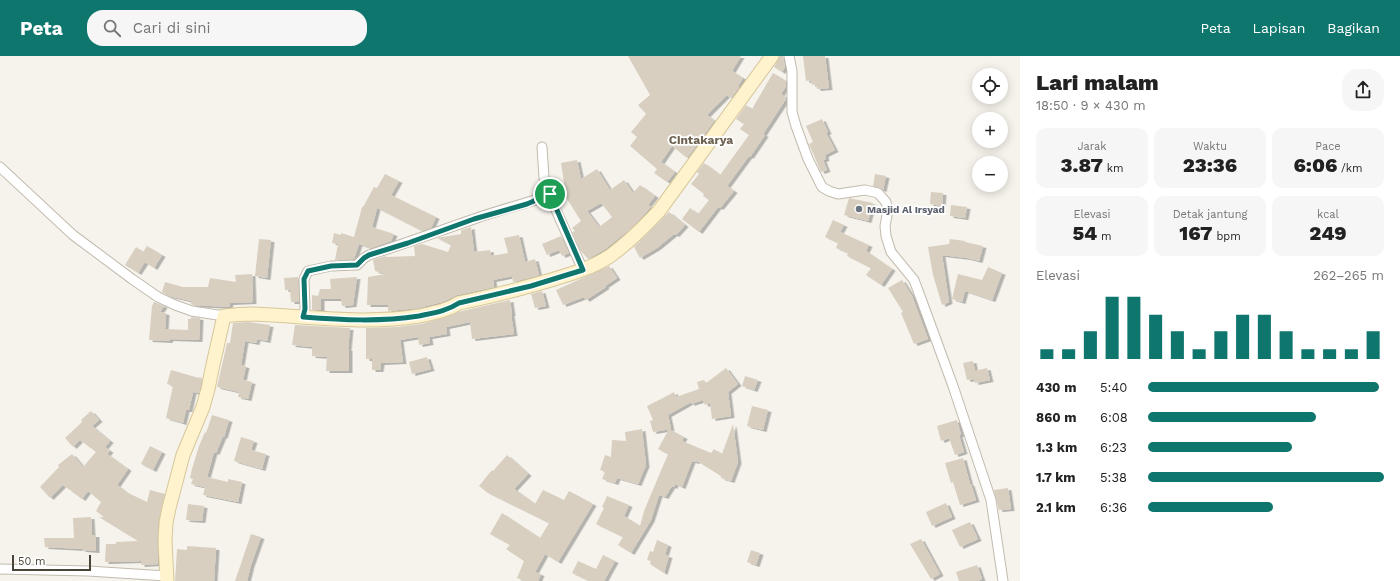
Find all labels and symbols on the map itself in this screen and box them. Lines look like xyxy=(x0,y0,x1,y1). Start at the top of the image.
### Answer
district label: Cintakarya xyxy=(669,133,733,147)
pin xyxy=(533,177,567,211)
marker: Masjid Al Irsyad xyxy=(854,204,864,214)
place label: Masjid Al Irsyad xyxy=(867,204,945,215)
scale bar xyxy=(12,553,91,572)

